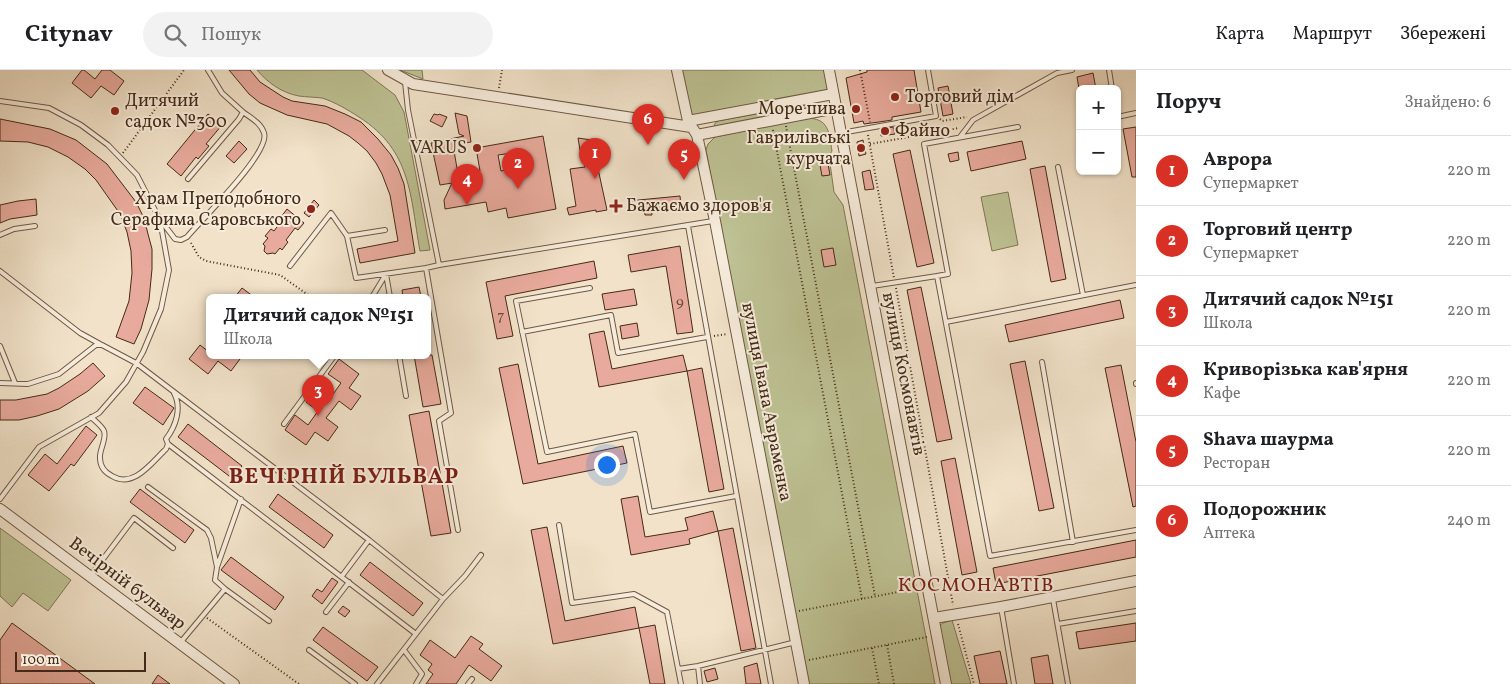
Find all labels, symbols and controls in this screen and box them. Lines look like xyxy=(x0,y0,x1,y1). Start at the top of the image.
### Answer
search box xyxy=(143,12,493,57)
text: Citynav xyxy=(25,18,113,52)
icon: search xyxy=(161,21,189,49)
text: Пошук xyxy=(201,22,261,48)
text: Карта xyxy=(1216,22,1264,47)
text: Маршрут xyxy=(1292,22,1372,47)
text: Збережені xyxy=(1400,22,1486,47)
place label: Торговий дім xyxy=(905,85,1014,110)
map controls xyxy=(1076,85,1121,175)
button: + xyxy=(1076,85,1121,130)
text: Поруч xyxy=(1156,88,1221,117)
place label: Дитячий садок №300 xyxy=(125,89,227,135)
marker: Торговий дім xyxy=(889,91,901,103)
text: Знайдено: 6 xyxy=(1404,92,1491,114)
place label: Море пива xyxy=(758,97,846,122)
marker: Море пива xyxy=(850,103,862,115)
pin: 6 xyxy=(632,104,664,145)
marker: Дитячий садок №300 xyxy=(109,105,121,117)
place label: Файно xyxy=(895,119,950,144)
marker: Файно xyxy=(879,125,891,137)
place label: Гаврилівські курчата xyxy=(746,126,851,172)
button: − xyxy=(1076,130,1121,175)
place label: VARUS xyxy=(410,136,467,161)
pin: 1 xyxy=(579,138,611,179)
pin: 5 xyxy=(668,139,700,180)
marker: VARUS xyxy=(471,142,483,154)
marker: Гаврилівські курчата xyxy=(855,142,867,154)
text: Аврора xyxy=(1203,147,1272,173)
pin: 2 xyxy=(502,148,534,189)
text: 1 xyxy=(1169,160,1175,182)
text: 220 m xyxy=(1447,160,1491,182)
pin: 4 xyxy=(451,164,483,205)
text: Супермаркет xyxy=(1203,173,1299,195)
place label: Храм Преподобного Серафима Саровського xyxy=(111,187,301,233)
place label: Бажаємо здоров'я xyxy=(626,194,771,219)
marker: Бажаємо здоров'я xyxy=(610,200,622,212)
marker: Храм Преподобного Серафима Саровського xyxy=(305,203,317,215)
text: Торговий центр xyxy=(1203,217,1353,243)
text: 2 xyxy=(1168,230,1176,252)
text: 220 m xyxy=(1447,230,1491,252)
text: Супермаркет xyxy=(1203,243,1299,265)
text: Дитячий садок №151 xyxy=(1203,287,1394,313)
street label: вулиця Космонавтів xyxy=(875,290,931,458)
house number: 9 xyxy=(676,292,684,313)
popup xyxy=(206,294,431,359)
street label: вулиця Івана Авраменка xyxy=(734,300,798,504)
text: 3 xyxy=(1168,300,1176,322)
text: 220 m xyxy=(1447,300,1491,322)
text: Дитячий садок №151 xyxy=(223,303,414,329)
house number: 7 xyxy=(497,306,505,327)
text: Школа xyxy=(1203,313,1253,335)
text: Школа xyxy=(223,329,273,351)
text: Криворізька кав'ярня xyxy=(1203,357,1408,383)
text: 4 xyxy=(1167,370,1177,392)
text: 220 m xyxy=(1447,370,1491,392)
pin: 3 xyxy=(302,375,334,416)
text: Кафе xyxy=(1203,383,1241,405)
text: Shava шаурма xyxy=(1203,427,1334,453)
text: 5 xyxy=(1168,440,1176,462)
text: 220 m xyxy=(1447,440,1491,462)
your location xyxy=(594,452,620,478)
text: Ресторан xyxy=(1203,453,1270,475)
district label: ВЕЧІРНІЙ БУЛЬВАР xyxy=(229,462,459,493)
text: Подорожник xyxy=(1203,497,1326,523)
text: 6 xyxy=(1168,510,1176,532)
text: 240 m xyxy=(1447,510,1491,532)
text: Аптека xyxy=(1203,523,1256,545)
street label: Вечірній бульвар xyxy=(63,532,191,636)
district label: КОСМОНАВТІВ xyxy=(898,572,1054,600)
scale bar xyxy=(15,649,146,672)
text: 100 m xyxy=(22,651,60,670)

